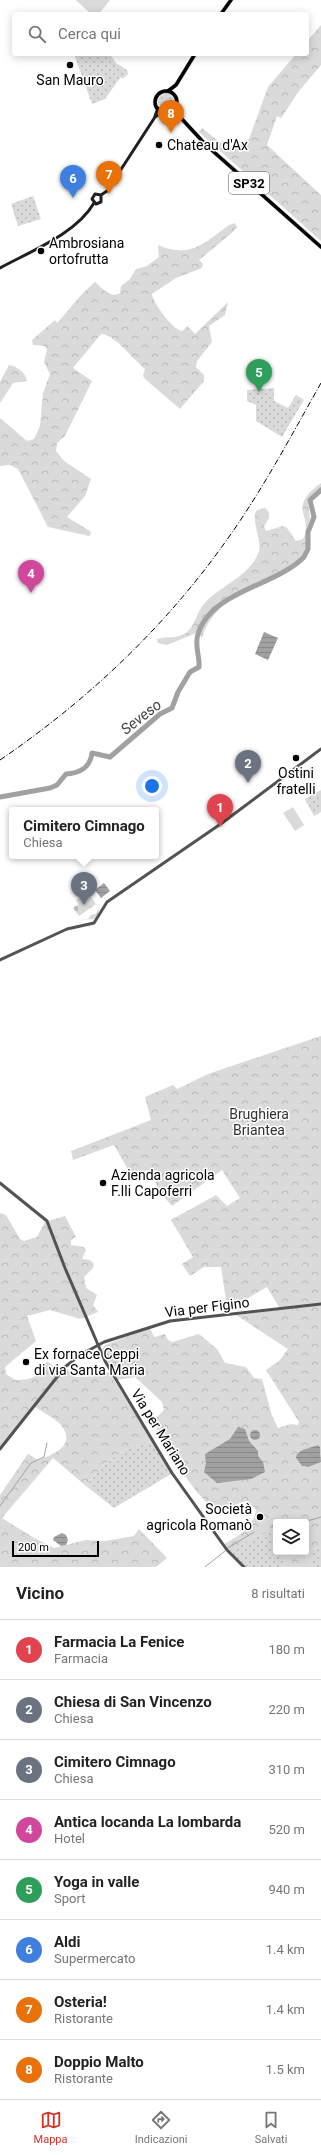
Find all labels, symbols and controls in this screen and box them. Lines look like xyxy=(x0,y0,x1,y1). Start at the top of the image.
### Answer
search box xyxy=(12,12,309,56)
icon: search xyxy=(26,23,48,45)
text: Cerca qui xyxy=(58,25,121,43)
marker: San Mauro xyxy=(65,60,75,70)
place label: San Mauro xyxy=(36,72,104,88)
pin: 8 xyxy=(158,100,184,133)
place label: Chateau d'Ax xyxy=(167,137,248,153)
marker: Chateau d'Ax xyxy=(154,140,164,150)
pin: 7 xyxy=(96,161,122,194)
pin: 6 xyxy=(60,165,86,198)
road number: SP32 xyxy=(229,172,269,194)
place label: Ambrosiana ortofrutta xyxy=(49,235,124,267)
marker: Ambrosiana ortofrutta xyxy=(36,246,46,256)
pin: 5 xyxy=(246,359,272,392)
pin: 4 xyxy=(18,560,44,593)
water label: Seveso xyxy=(117,696,165,738)
pin: 2 xyxy=(235,750,261,783)
marker: Ostini fratelli xyxy=(291,753,301,763)
place label: Ostini fratelli xyxy=(276,765,316,797)
your location xyxy=(142,776,162,796)
pin: 1 xyxy=(207,794,233,827)
popup xyxy=(9,807,159,859)
text: Cimitero Cimnago xyxy=(23,817,145,835)
text: Chiesa xyxy=(23,835,63,850)
pin: 3 xyxy=(71,872,97,905)
park label: Brughiera Briantea xyxy=(229,1106,289,1138)
place label: Azienda agricola F.lli Capoferri xyxy=(111,1167,215,1199)
marker: Azienda agricola F.lli Capoferri xyxy=(98,1178,108,1188)
street label: Via per Figino xyxy=(164,1294,250,1320)
place label: Ex fornace Ceppi di via Santa Maria xyxy=(34,1346,145,1378)
marker: Ex fornace Ceppi di via Santa Maria xyxy=(21,1357,31,1367)
street label: Via per Mariano xyxy=(128,1386,194,1478)
place label: Società agricola Romanò xyxy=(146,1501,252,1533)
marker: Società agricola Romanò xyxy=(255,1512,265,1522)
map controls xyxy=(273,1519,309,1555)
button: layers xyxy=(273,1519,309,1555)
scale bar xyxy=(12,1539,99,1558)
text: 200 m xyxy=(18,1541,49,1554)
text: Vicino xyxy=(16,1583,64,1603)
text: 8 risultati xyxy=(251,1586,305,1601)
text: Farmacia La Fenice xyxy=(54,1633,184,1651)
text: 1 xyxy=(25,1642,33,1657)
text: 180 m xyxy=(268,1642,305,1657)
text: Farmacia xyxy=(54,1651,108,1666)
text: Chiesa di San Vincenzo xyxy=(54,1693,212,1711)
text: 2 xyxy=(25,1702,33,1717)
text: 220 m xyxy=(268,1702,305,1717)
text: Chiesa xyxy=(54,1711,93,1726)
text: Cimitero Cimnago xyxy=(54,1753,176,1771)
text: 3 xyxy=(25,1762,33,1777)
text: 310 m xyxy=(268,1762,305,1777)
text: Chiesa xyxy=(54,1771,93,1786)
text: Antica locanda La lombarda xyxy=(54,1813,241,1831)
text: 4 xyxy=(25,1822,33,1837)
text: 520 m xyxy=(268,1822,305,1837)
text: Hotel xyxy=(54,1831,85,1846)
text: Yoga in valle xyxy=(54,1873,139,1891)
text: 5 xyxy=(25,1882,33,1897)
text: 940 m xyxy=(268,1882,305,1897)
text: Sport xyxy=(54,1891,85,1906)
text: Aldi xyxy=(54,1933,80,1951)
text: 6 xyxy=(25,1942,33,1957)
text: 1.4 km xyxy=(266,1942,305,1957)
text: Supermercato xyxy=(54,1951,135,1966)
text: Osteria! xyxy=(54,1993,107,2011)
text: 7 xyxy=(25,2002,33,2017)
text: 1.4 km xyxy=(266,2002,305,2017)
text: Ristorante xyxy=(54,2011,113,2026)
text: Doppio Malto xyxy=(54,2053,144,2071)
text: 8 xyxy=(25,2062,33,2077)
text: 1.5 km xyxy=(266,2062,305,2077)
text: Ristorante xyxy=(54,2071,113,2086)
tab: Mappa xyxy=(34,2109,68,2146)
tab: Indicazioni xyxy=(135,2109,188,2146)
tab: Salvati xyxy=(255,2109,287,2146)

